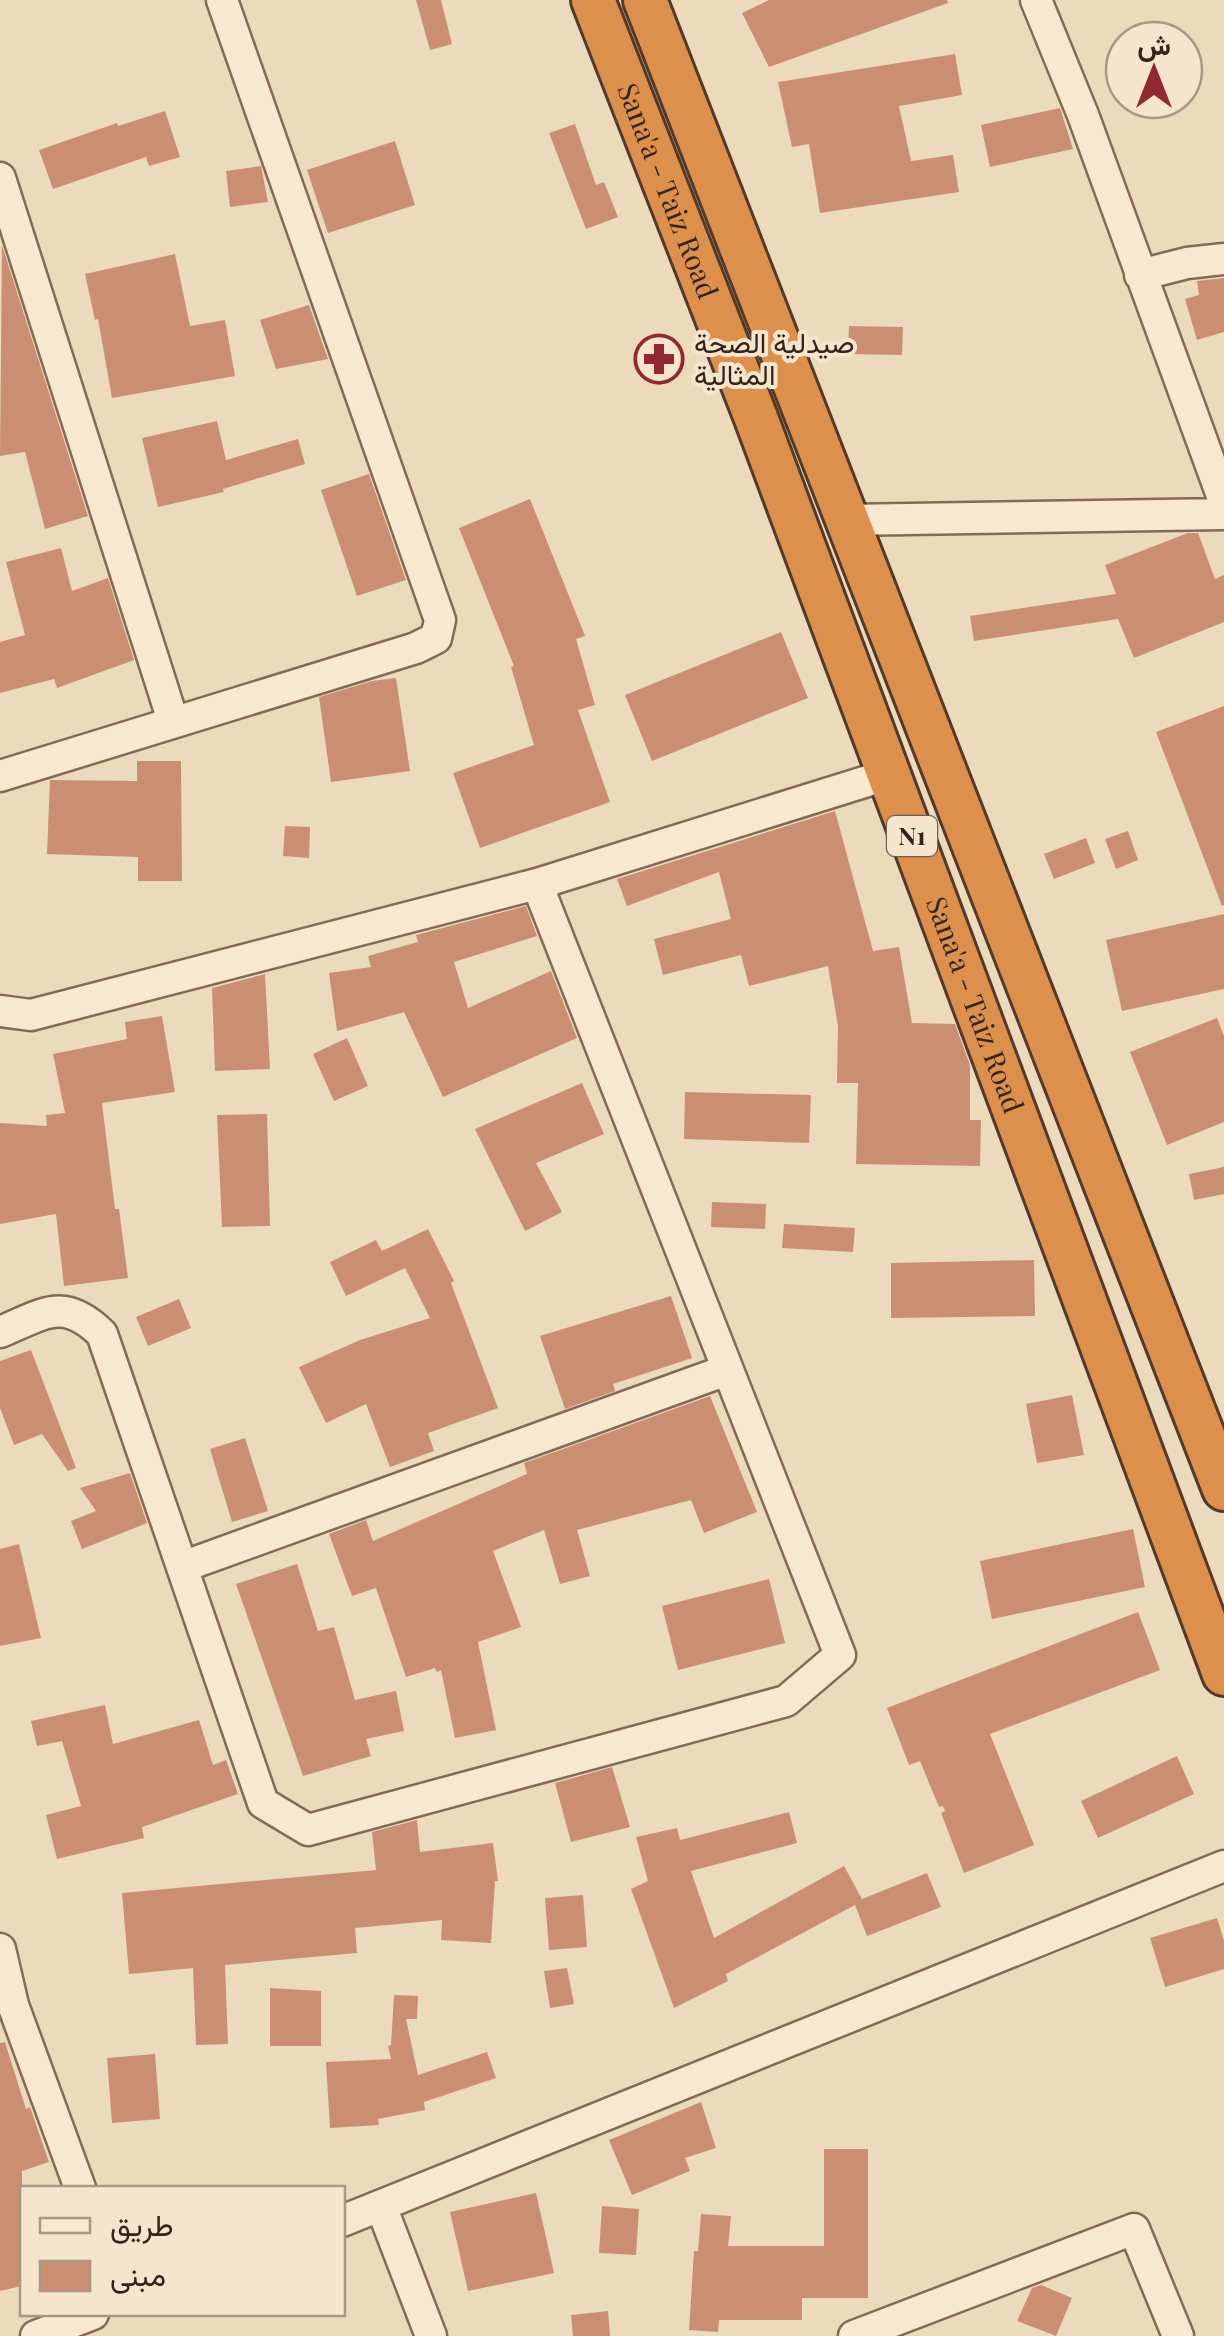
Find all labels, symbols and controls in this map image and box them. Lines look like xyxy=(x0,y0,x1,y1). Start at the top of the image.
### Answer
north arrow xyxy=(1104,20,1204,120)
text: ش xyxy=(1137,25,1171,62)
street label: Sana'a - Taiz Road xyxy=(610,77,728,304)
place label: صيدلية الصحة المثالية xyxy=(694,323,854,392)
pharmacy icon: صيدلية الصحة المثالية xyxy=(633,333,685,385)
road number: N1 xyxy=(887,816,937,856)
street label: Sana'a - Taiz Road xyxy=(919,891,1033,1118)
legend xyxy=(20,2186,345,2316)
text: طريق xyxy=(110,2204,174,2244)
text: مبنى xyxy=(110,2254,166,2294)

